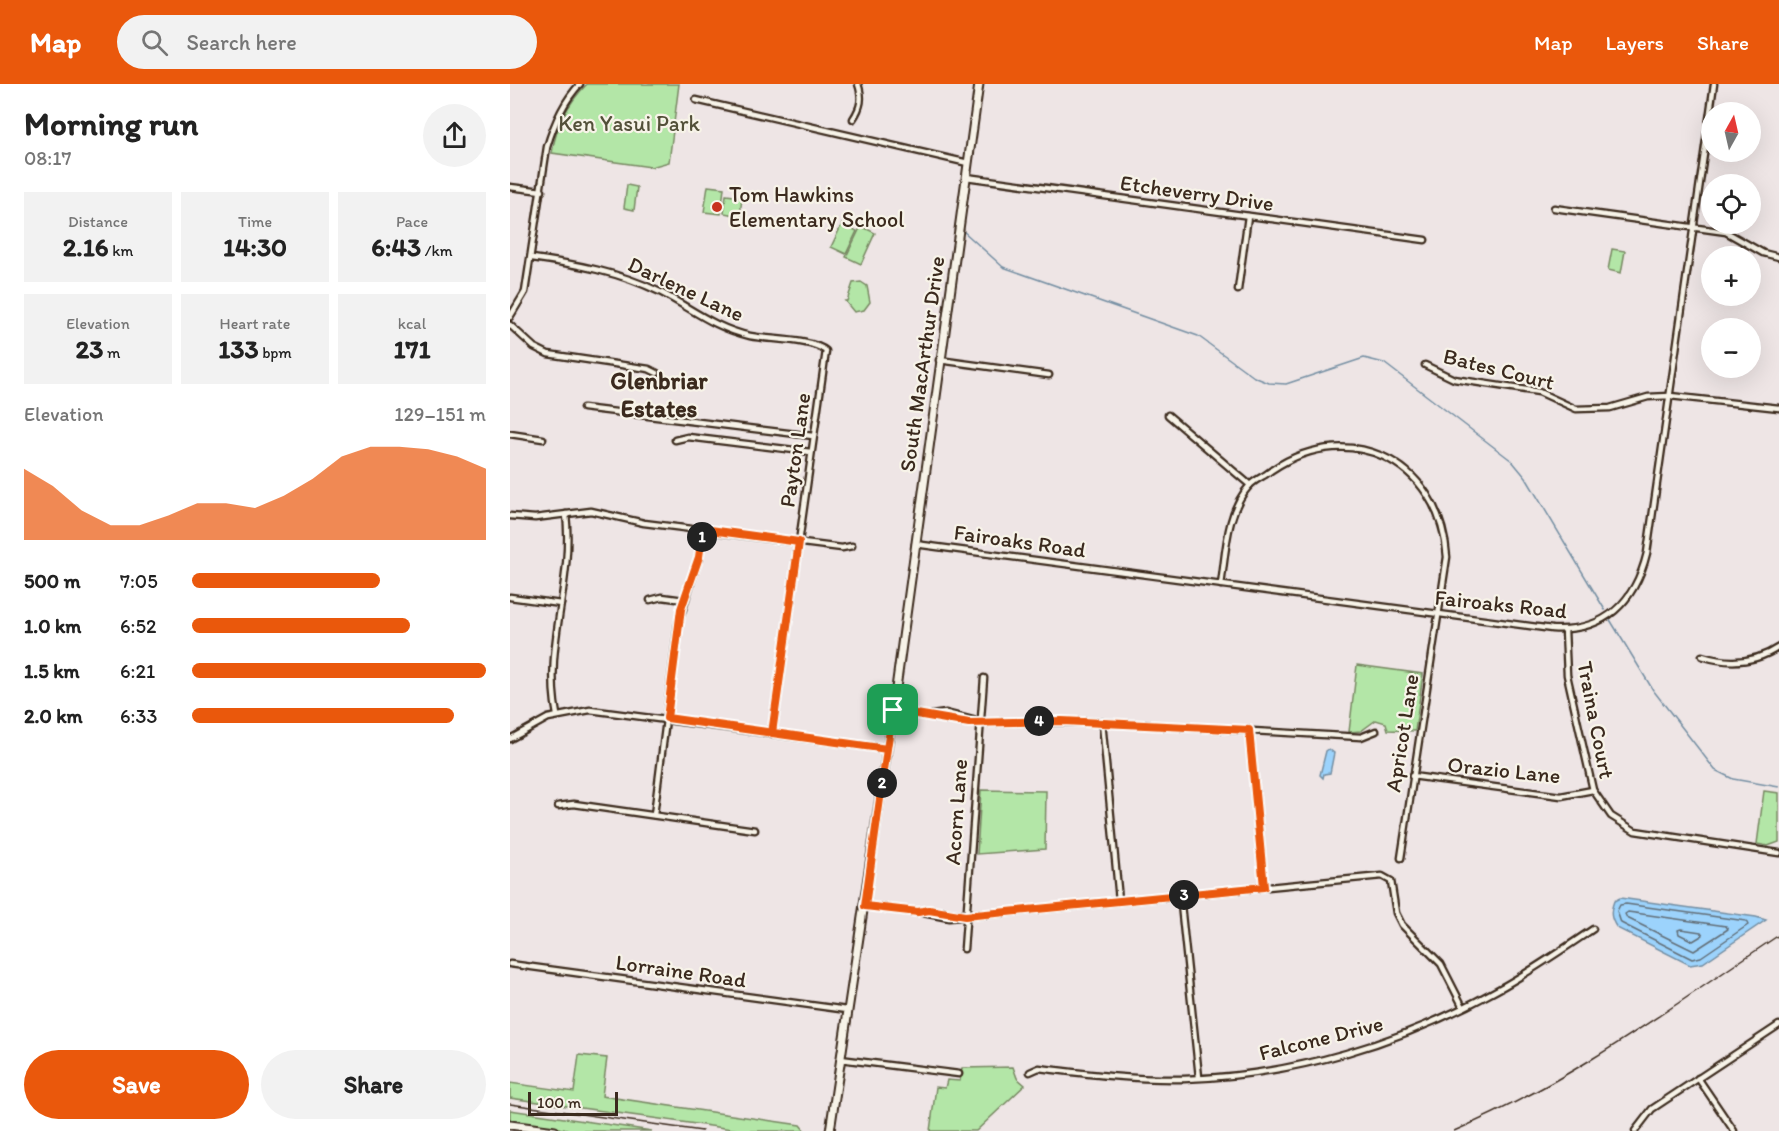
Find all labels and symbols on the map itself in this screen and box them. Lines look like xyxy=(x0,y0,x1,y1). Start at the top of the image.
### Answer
north arrow xyxy=(1701,102,1761,162)
park label: Ken Yasui Park xyxy=(558,110,700,137)
street label: Etcheverry Drive xyxy=(1119,169,1275,217)
place label: Tom Hawkins Elementary School xyxy=(729,181,904,233)
marker: Tom Hawkins Elementary School xyxy=(710,200,724,214)
street label: Darlene Lane xyxy=(624,250,748,328)
street label: South MacArthur Drive xyxy=(893,254,951,474)
street label: Bates Court xyxy=(1441,342,1557,396)
district label: Glenbriar Estates xyxy=(610,366,709,423)
street label: Payton Lane xyxy=(774,391,816,509)
street label: Fairoaks Road xyxy=(952,518,1088,564)
pin: 1 xyxy=(687,522,717,552)
street label: Fairoaks Road xyxy=(1433,584,1569,624)
street label: Traina Court xyxy=(1571,659,1621,781)
street label: Apricot Lane xyxy=(1379,672,1425,794)
pin xyxy=(867,684,918,735)
pin: 4 xyxy=(1024,706,1054,736)
street label: Orazio Lane xyxy=(1446,751,1562,789)
street label: Acorn Lane xyxy=(939,758,973,866)
pin: 2 xyxy=(867,768,897,798)
pin: 3 xyxy=(1169,880,1199,910)
street label: Lorraine Road xyxy=(614,948,748,994)
street label: Falcone Drive xyxy=(1256,1010,1386,1066)
scale bar xyxy=(528,1089,618,1116)

